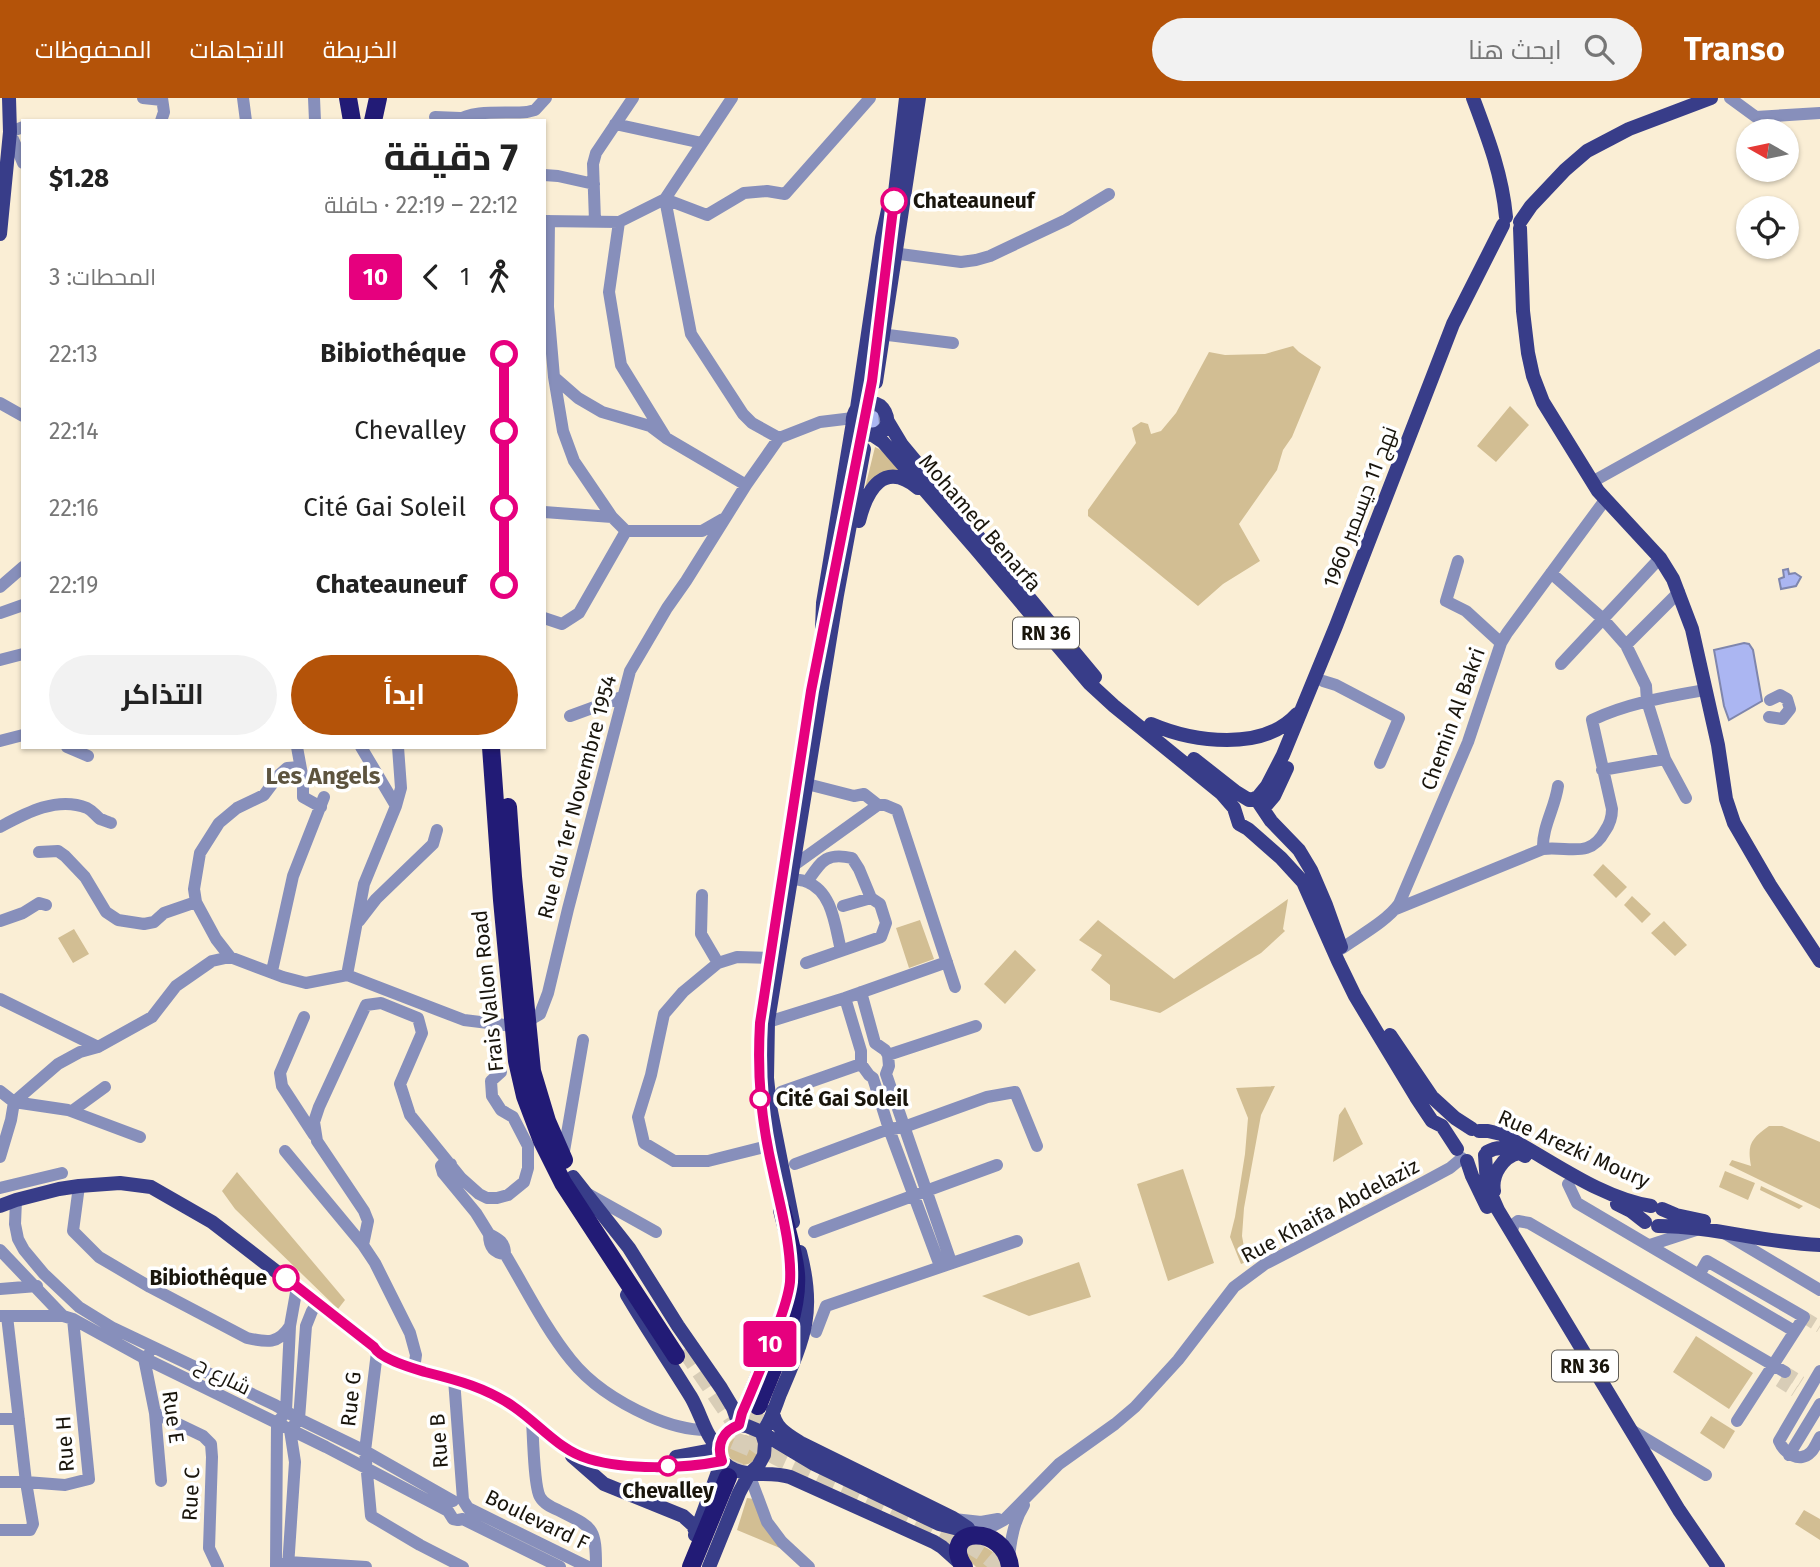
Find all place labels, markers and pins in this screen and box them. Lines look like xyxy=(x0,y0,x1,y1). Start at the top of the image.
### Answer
marker: Chateauneuf xyxy=(881,188,907,214)
place label: Chateauneuf xyxy=(913,188,1037,214)
place label: Cité Gai Soleil xyxy=(776,1086,909,1112)
marker: Cité Gai Soleil xyxy=(750,1089,770,1109)
place label: Bibiothéque xyxy=(149,1265,267,1291)
marker: Bibiothéque xyxy=(273,1265,299,1291)
marker: Chevalley xyxy=(658,1456,678,1476)
place label: Chevalley xyxy=(622,1478,714,1504)

